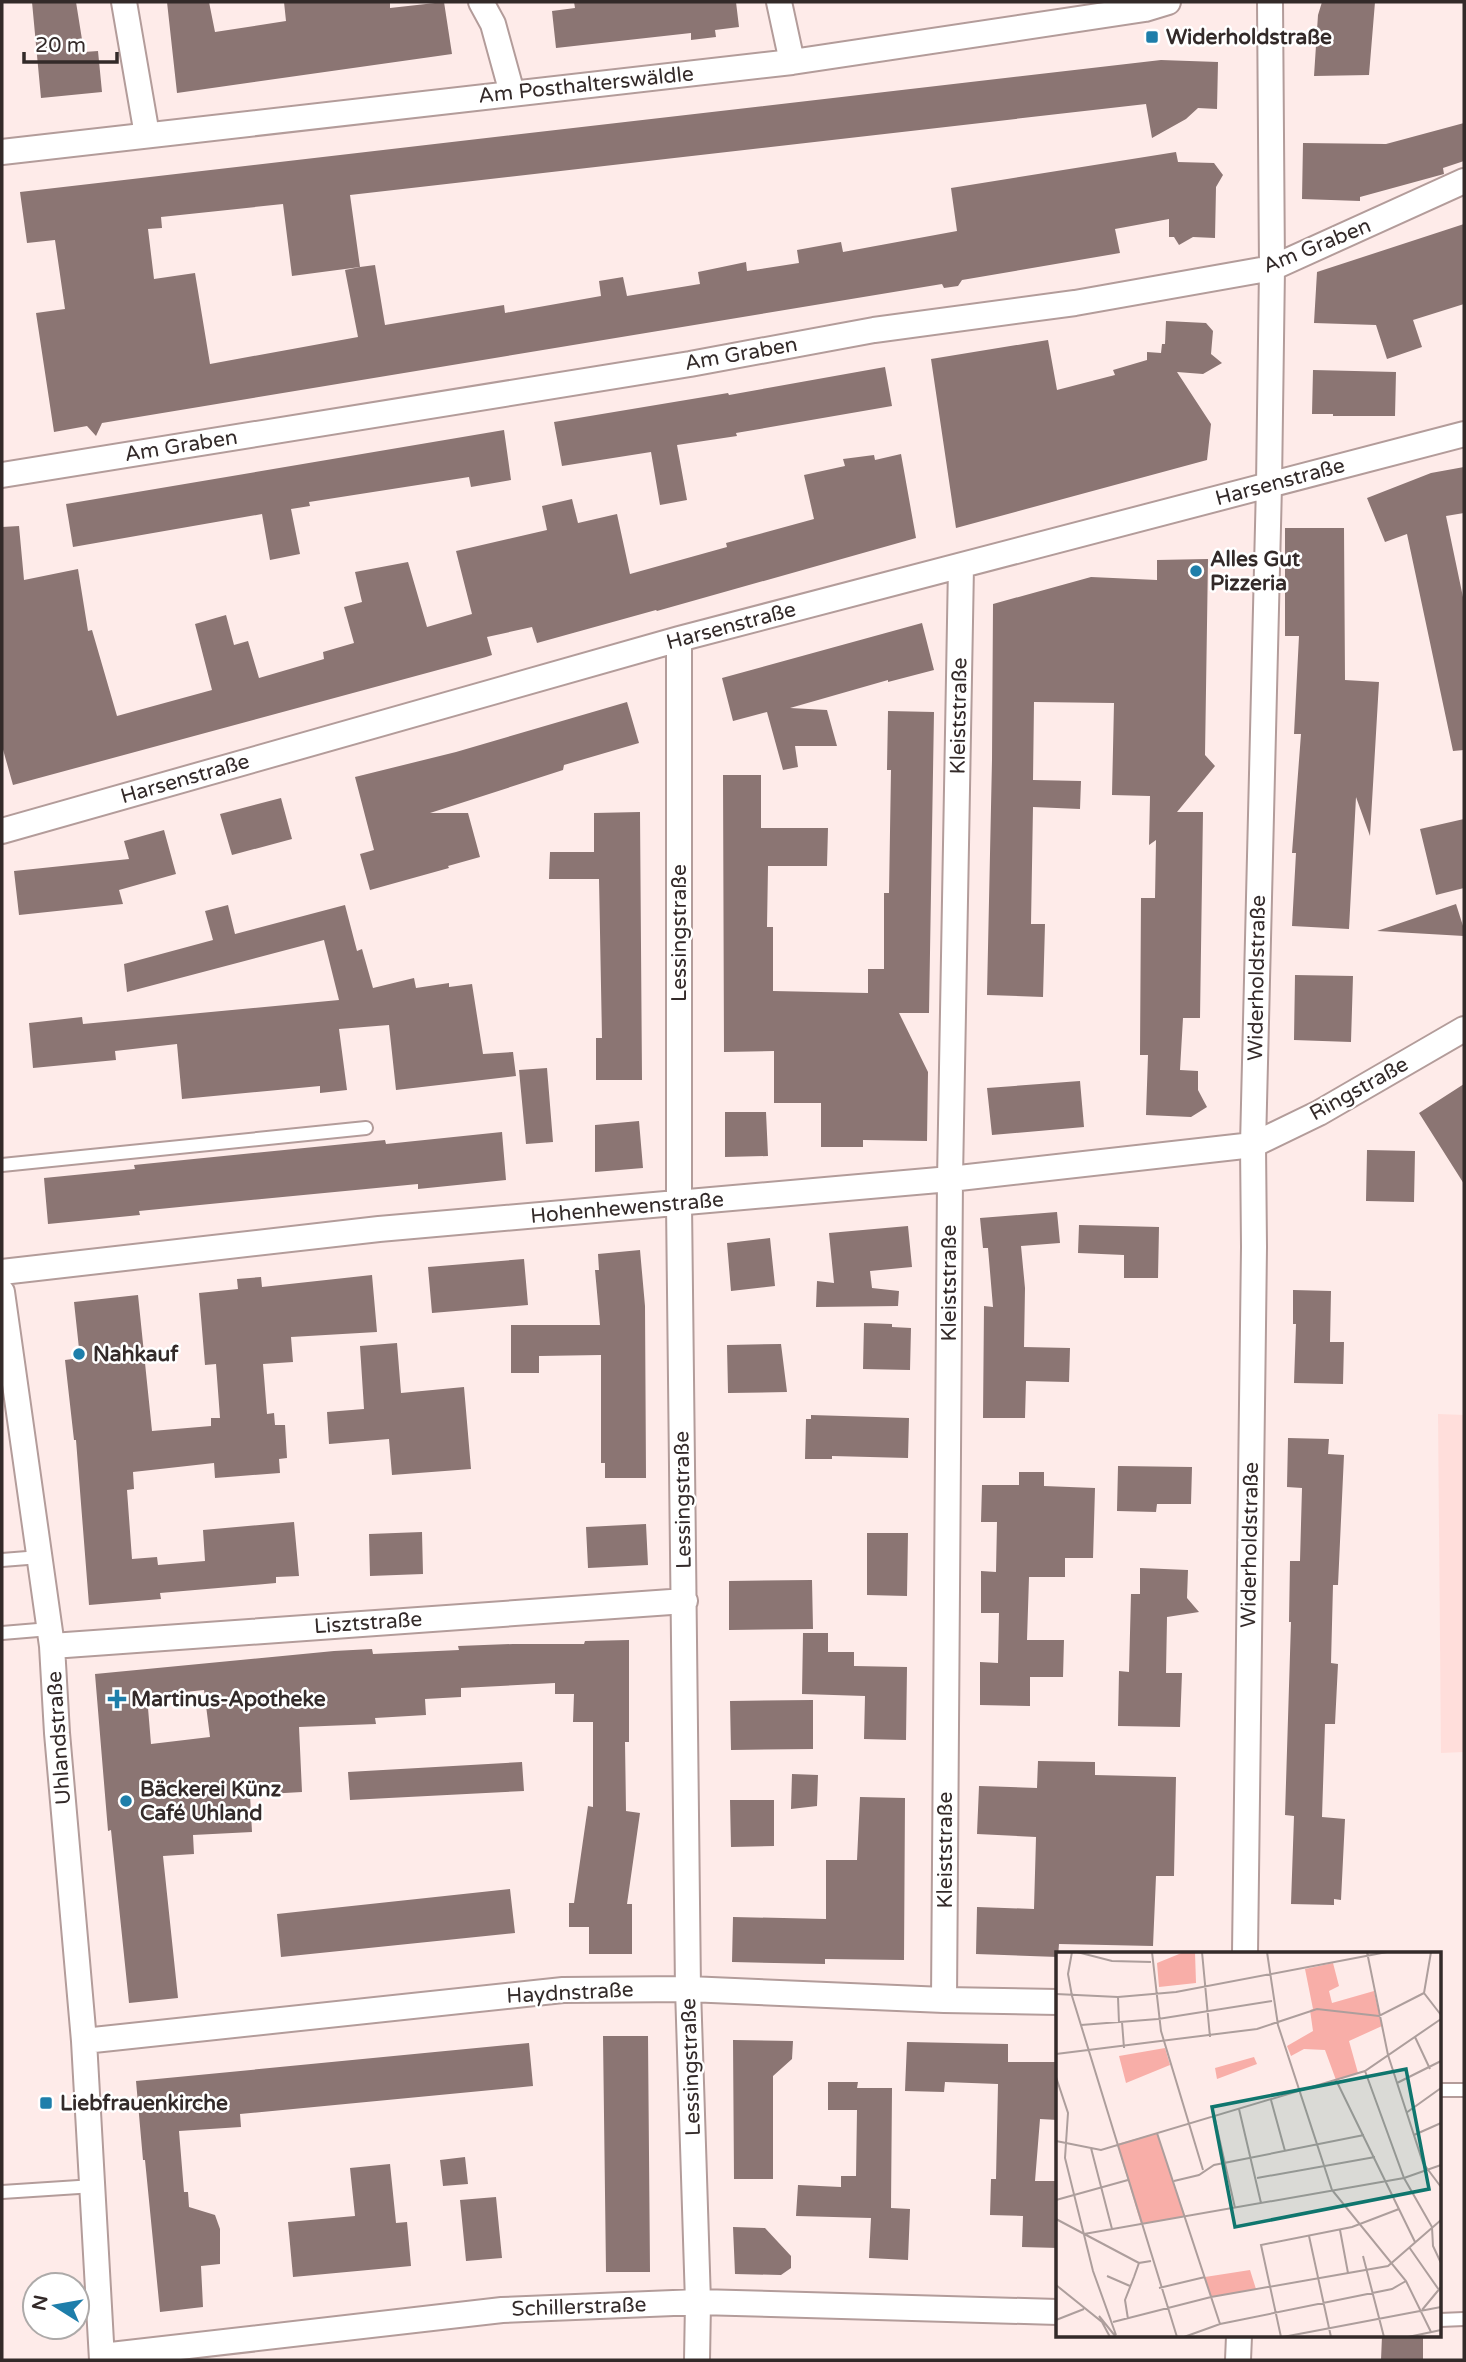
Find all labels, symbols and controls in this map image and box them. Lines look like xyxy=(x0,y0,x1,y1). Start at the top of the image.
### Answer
scale bar xyxy=(24,21,117,65)
place label: Widerholdstraße xyxy=(1166,25,1332,50)
marker: Widerholdstraße xyxy=(1144,29,1160,45)
text: 20 m xyxy=(35,33,86,58)
street label: Am Posthalterswäldle xyxy=(477,61,695,109)
street label: Am Graben xyxy=(1259,213,1375,279)
street label: Am Graben xyxy=(683,332,799,376)
street label: Am Graben xyxy=(123,425,239,467)
street label: Harsenstraße xyxy=(1213,453,1348,511)
place label: Alles Gut Pizzeria xyxy=(1210,547,1300,596)
marker: Alles Gut Pizzeria xyxy=(1188,563,1204,579)
street label: Harsenstraße xyxy=(664,597,799,655)
street label: Kleiststraße xyxy=(945,657,973,775)
street label: Harsenstraße xyxy=(118,749,252,809)
street label: Lessingstraße xyxy=(667,864,692,1002)
street label: Widerholdstraße xyxy=(1243,895,1271,1061)
street label: Ringstraße xyxy=(1305,1052,1413,1126)
street label: Hohenhewenstraße xyxy=(529,1187,725,1229)
street label: Kleiststraße xyxy=(937,1224,962,1341)
place label: Nahkauf xyxy=(93,1342,179,1367)
marker: Nahkauf xyxy=(71,1346,87,1362)
street label: Lessingstraße xyxy=(669,1431,697,1569)
street label: Widerholdstraße xyxy=(1236,1462,1264,1628)
street label: Lisztstraße xyxy=(313,1607,423,1639)
street label: Uhlandstraße xyxy=(42,1670,76,1806)
place label: Martinus-Apotheke xyxy=(131,1687,326,1712)
marker: Martinus-Apotheke xyxy=(109,1691,125,1707)
place label: Bäckerei Künz Café Uhland xyxy=(140,1777,282,1826)
street label: Kleiststraße xyxy=(933,1791,958,1908)
marker: Bäckerei Künz Café Uhland xyxy=(118,1793,134,1809)
inset map xyxy=(1056,1952,1442,2338)
street label: Haydnstraße xyxy=(506,1977,634,2009)
street label: Lessingstraße xyxy=(676,1998,706,2136)
place label: Liebfrauenkirche xyxy=(60,2091,228,2116)
marker: Liebfrauenkirche xyxy=(38,2095,54,2111)
north arrow xyxy=(21,2271,91,2341)
street label: Schillerstraße xyxy=(511,2292,647,2322)
text: N xyxy=(28,2293,53,2313)

